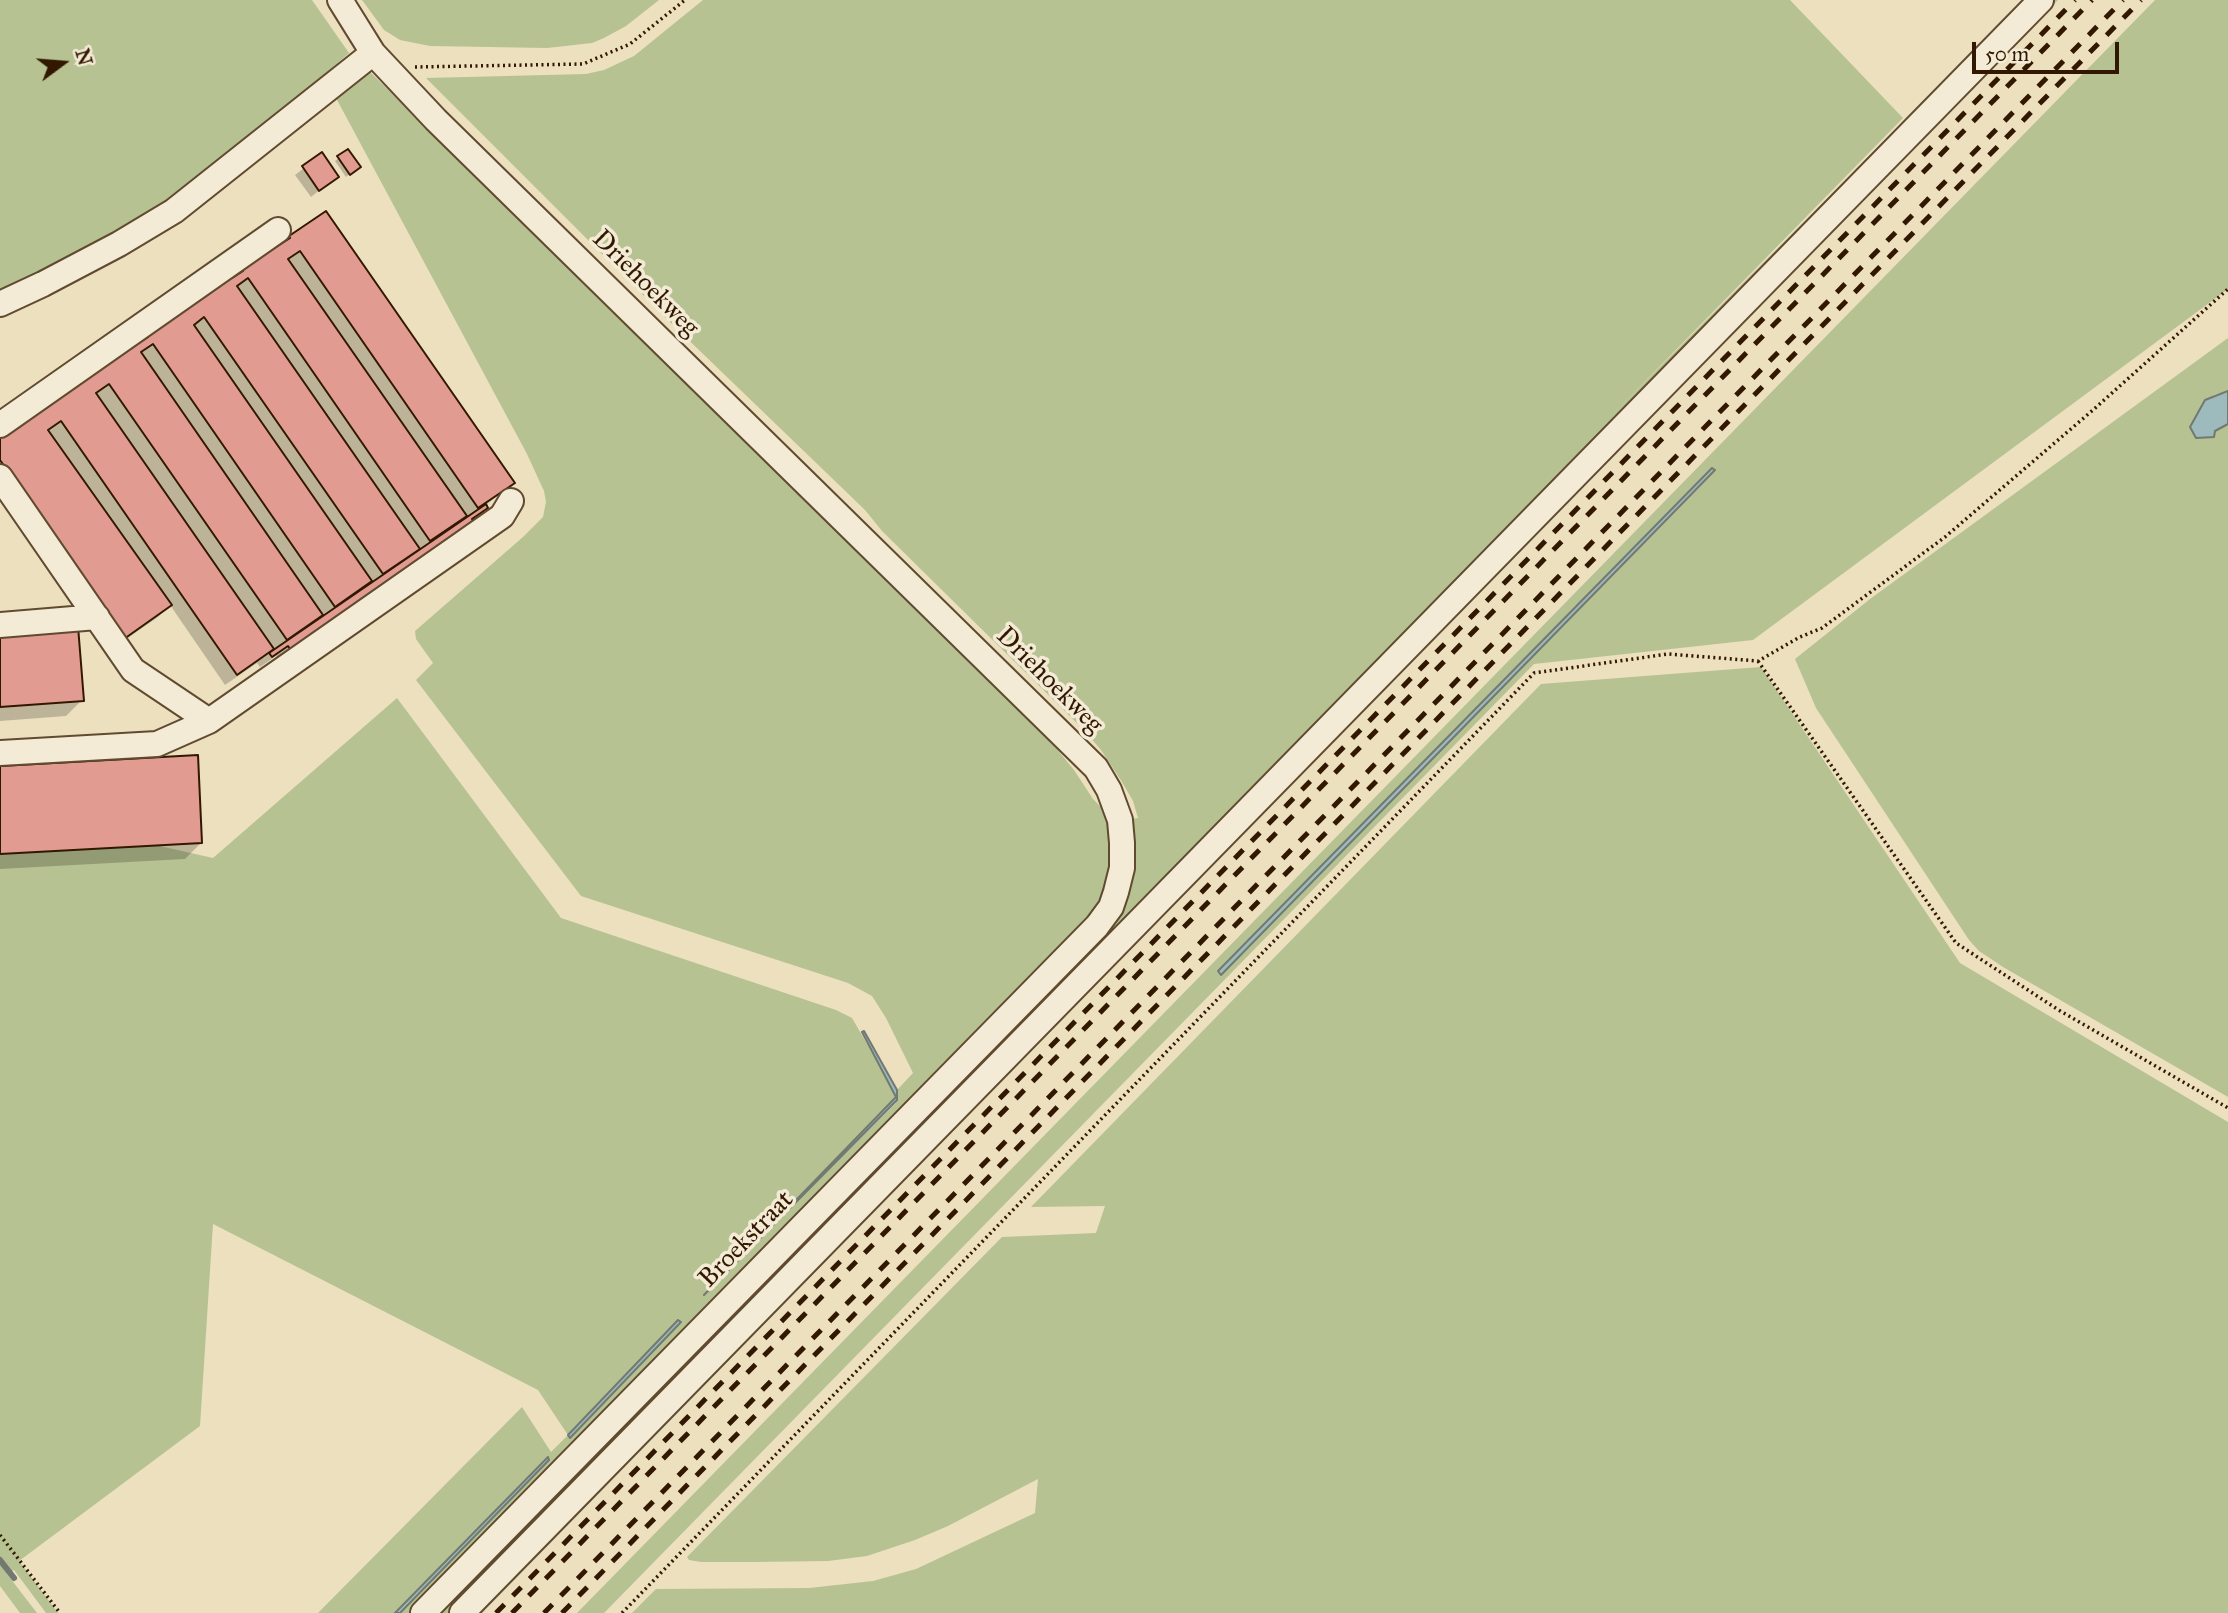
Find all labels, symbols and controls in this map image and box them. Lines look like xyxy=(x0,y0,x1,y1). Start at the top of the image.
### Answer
north arrow xyxy=(28,28,98,98)
scale bar xyxy=(1976,28,2123,72)
text: 50 m xyxy=(1985,41,2029,67)
text: N xyxy=(70,46,97,68)
street label: Driehoekweg xyxy=(585,224,705,344)
street label: Driehoekweg xyxy=(989,621,1109,741)
street label: Broekstraat xyxy=(693,1185,801,1295)

